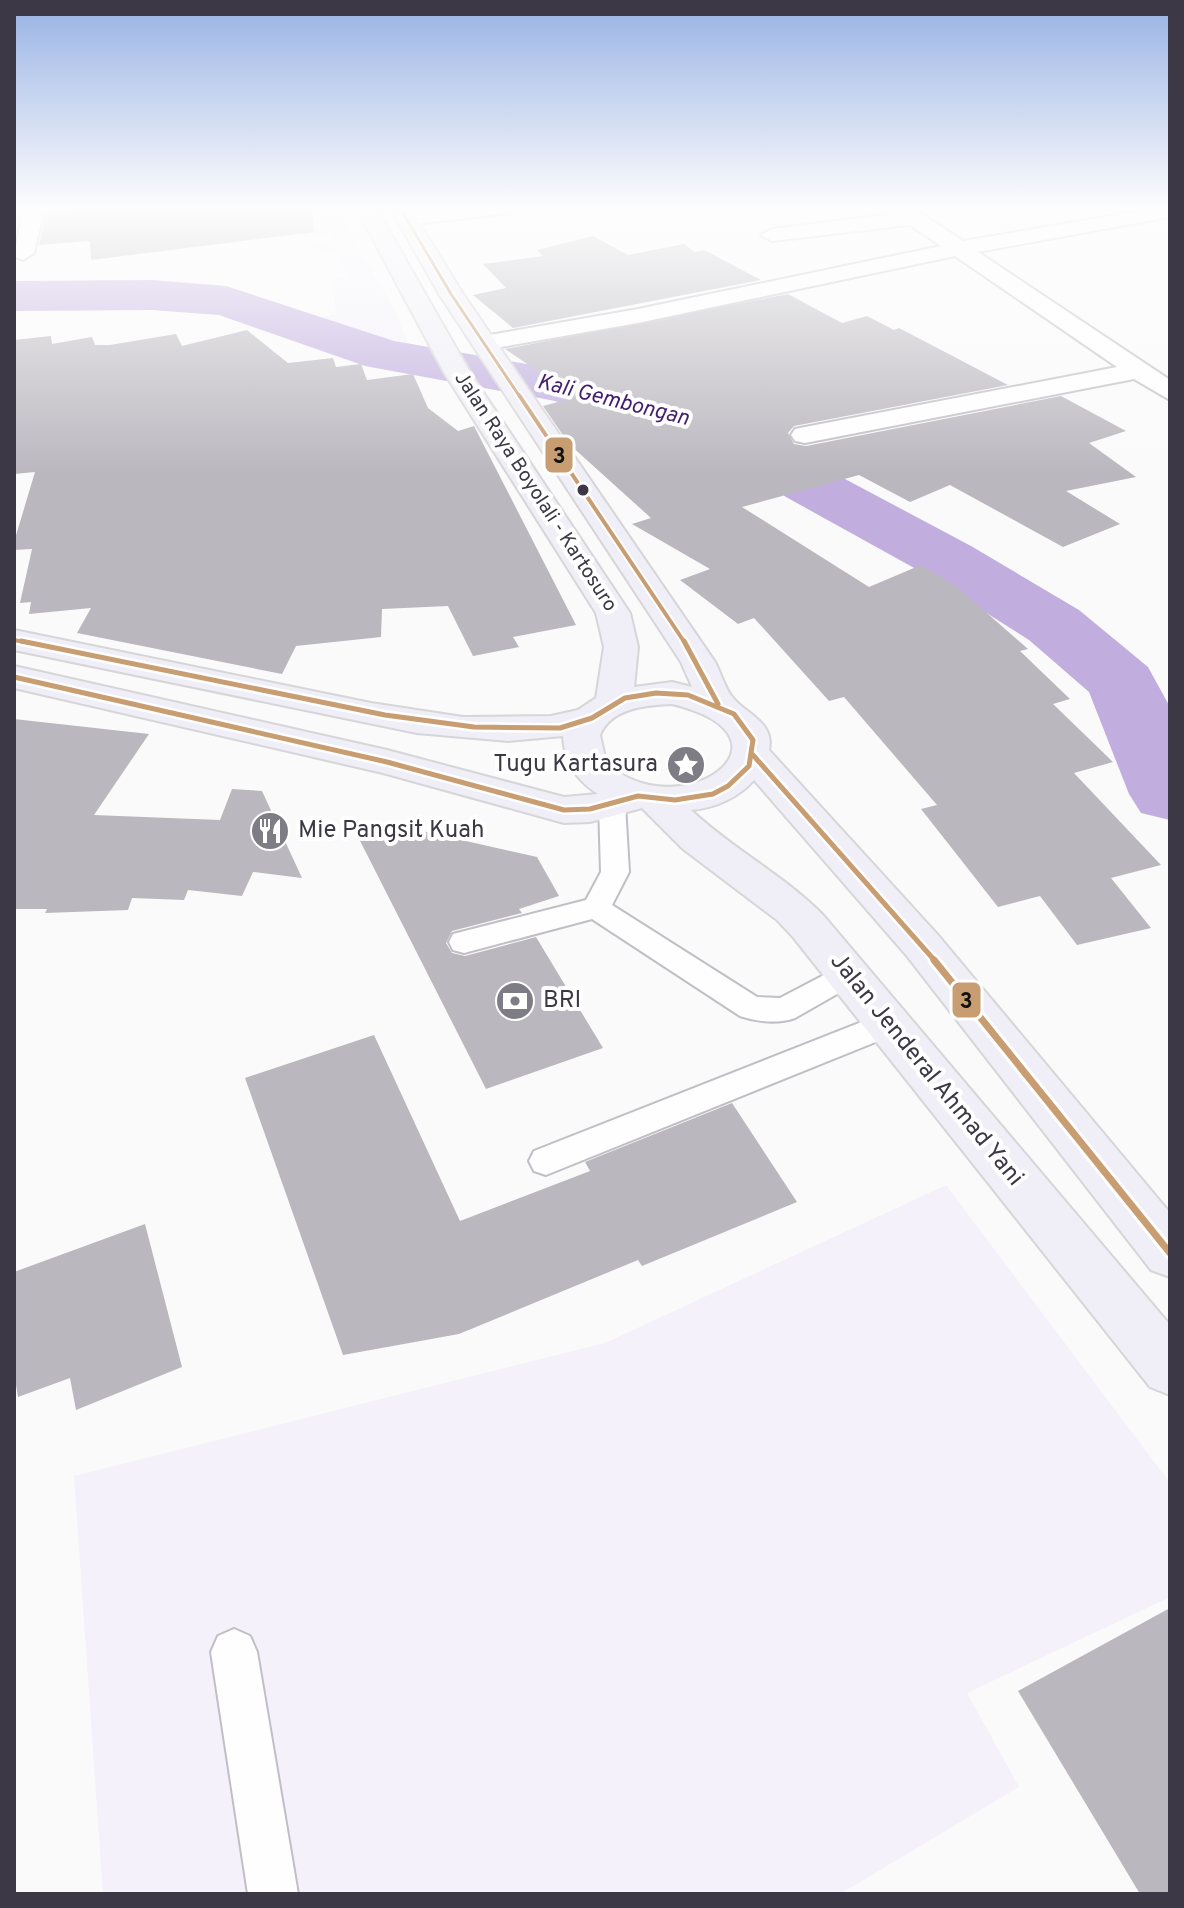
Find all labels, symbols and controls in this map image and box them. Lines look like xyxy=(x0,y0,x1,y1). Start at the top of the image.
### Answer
street label: Jalan Raya Boyolali - Kartosuro xyxy=(448,367,622,617)
water label: Kali Gembongan xyxy=(534,369,692,433)
line badge: 3 xyxy=(544,436,574,474)
text: 3 xyxy=(552,444,566,471)
unlabelled marker xyxy=(575,482,591,498)
place icon: Tugu Kartasura xyxy=(665,744,707,786)
place label: Tugu Kartasura xyxy=(493,750,658,780)
restaurant icon: Mie Pangsit Kuah xyxy=(249,810,291,852)
place label: Mie Pangsit Kuah xyxy=(298,816,485,846)
street label: Jalan Jenderal Ahmad Yani xyxy=(823,947,1029,1193)
bank icon: BRI xyxy=(494,980,536,1022)
line badge: 3 xyxy=(951,981,982,1019)
place label: BRI xyxy=(543,986,581,1016)
text: 3 xyxy=(959,989,973,1016)

